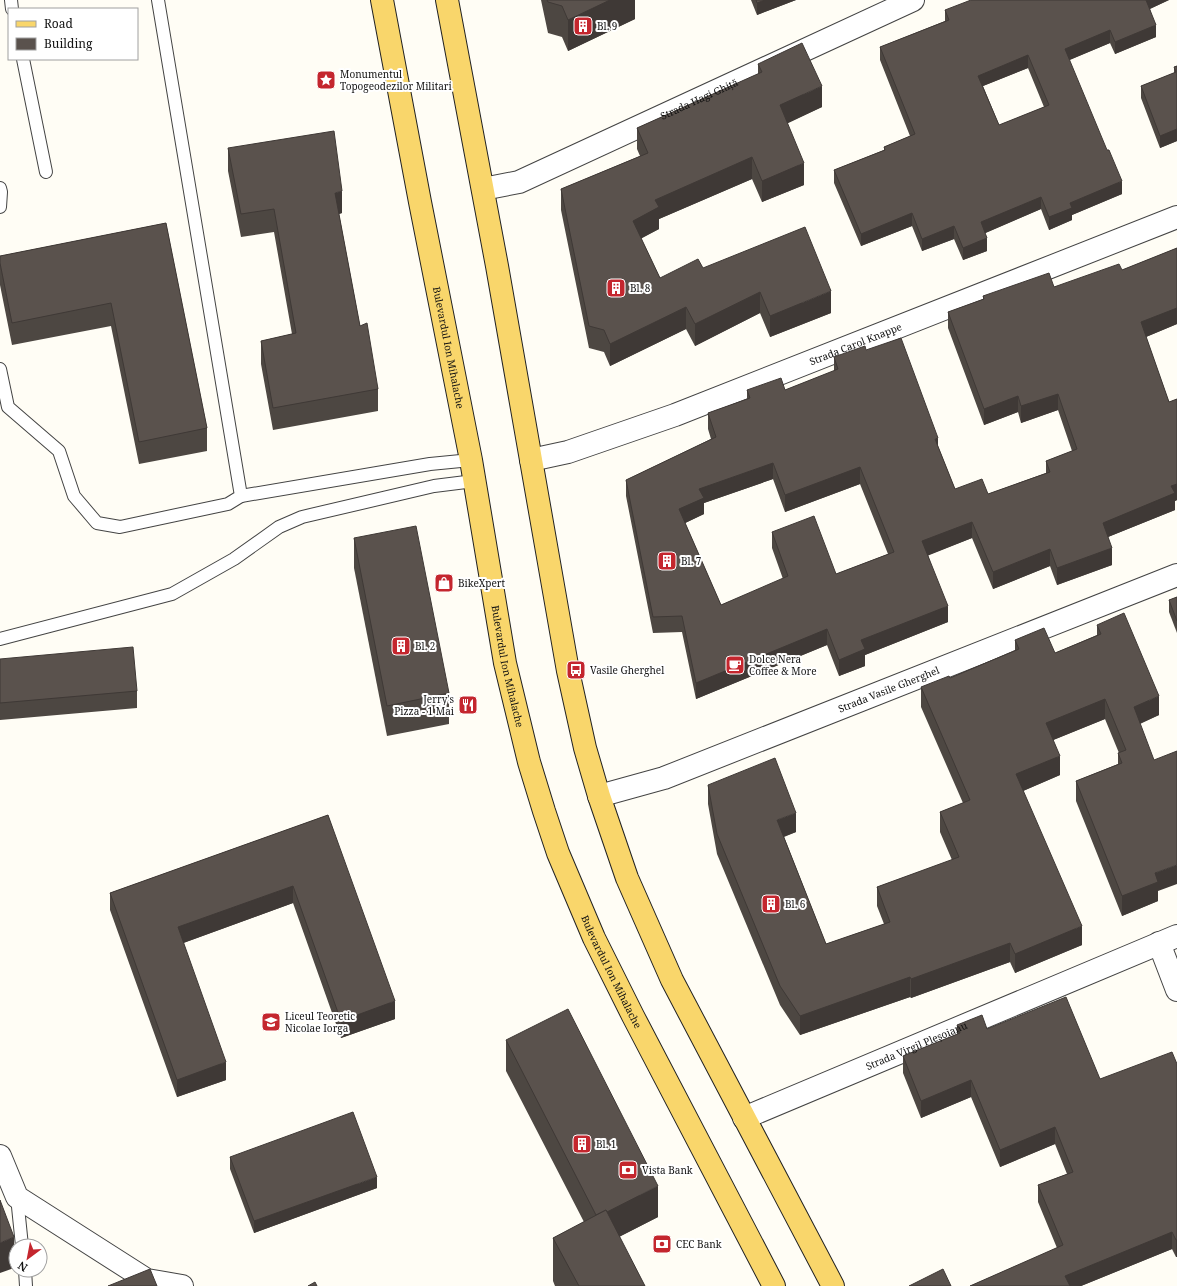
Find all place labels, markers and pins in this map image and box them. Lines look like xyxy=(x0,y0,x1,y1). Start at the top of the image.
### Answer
building icon: Bl. 9 xyxy=(572,15,594,37)
place label: Bl. 9 xyxy=(597,19,617,33)
place label: Monumentul Topogeodezilor Militari xyxy=(340,67,453,93)
place icon: Monumentul Topogeodezilor Militari xyxy=(315,69,337,91)
building icon: Bl. 8 xyxy=(605,277,627,299)
place label: Bl. 8 xyxy=(630,281,651,295)
building icon: Bl. 7 xyxy=(656,550,678,572)
place label: Bl. 7 xyxy=(681,554,702,568)
shop icon: BikeXpert xyxy=(433,572,455,594)
place label: BikeXpert xyxy=(458,576,506,590)
building icon: Bl. 2 xyxy=(390,635,412,657)
place label: Bl. 2 xyxy=(415,639,435,653)
place label: Dolce Nera Coffee & More xyxy=(749,652,817,678)
cafe icon: Dolce Nera Coffee & More xyxy=(724,654,746,676)
bus stop icon: Vasile Gherghel xyxy=(565,659,587,681)
place label: Vasile Gherghel xyxy=(590,663,664,677)
place label: Jerry's Pizza - 1 Mai xyxy=(394,692,455,718)
restaurant icon: Jerry's Pizza - 1 Mai xyxy=(457,694,479,716)
building icon: Bl. 6 xyxy=(760,893,782,915)
place label: Bl. 6 xyxy=(785,897,806,911)
place label: Liceul Teoretic Nicolae Iorga xyxy=(285,1009,355,1035)
school or university icon: Liceul Teoretic Nicolae Iorga xyxy=(260,1011,282,1033)
building icon: Bl. 1 xyxy=(571,1133,593,1155)
place label: Bl. 1 xyxy=(596,1137,616,1151)
bank icon: Vista Bank xyxy=(617,1159,639,1181)
place label: Vista Bank xyxy=(642,1163,693,1177)
bank icon: CEC Bank xyxy=(651,1233,673,1255)
place label: CEC Bank xyxy=(676,1237,722,1251)

